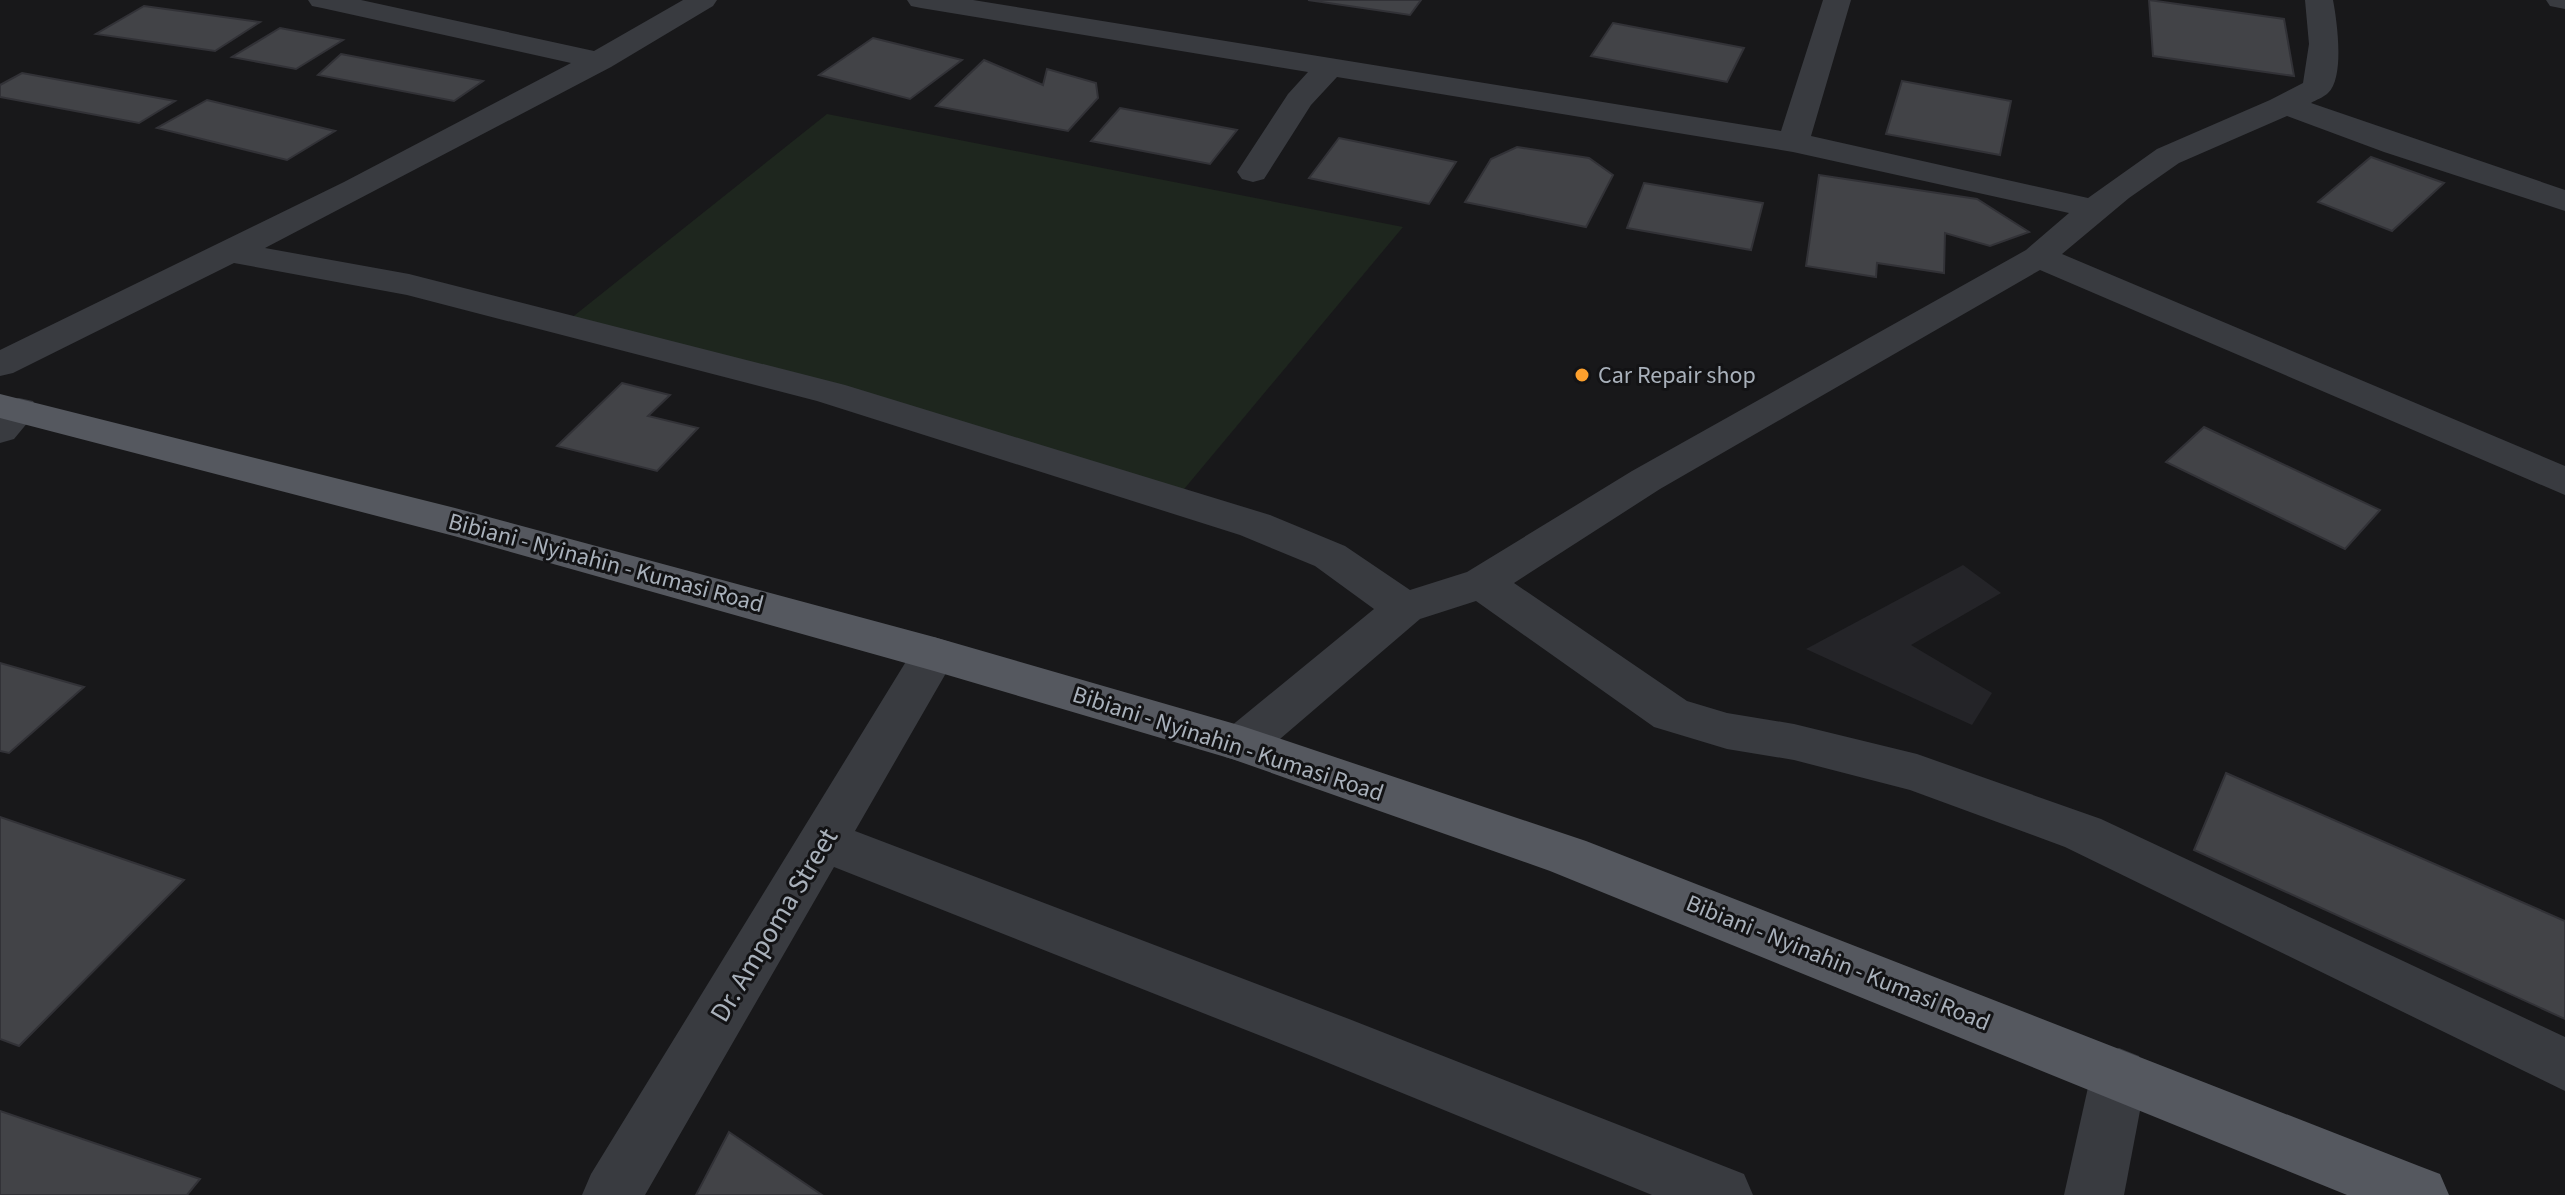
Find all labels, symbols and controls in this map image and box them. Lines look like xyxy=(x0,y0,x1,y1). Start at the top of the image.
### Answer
place label: Car Repair shop xyxy=(1598,358,1756,393)
marker: Car Repair shop xyxy=(1573,366,1591,384)
street label: Bibiani - Nyinahin - Kumasi Road xyxy=(444,504,768,622)
street label: Bibiani - Nyinahin - Kumasi Road xyxy=(1068,677,1388,811)
street label: Dr. Ampoma Street xyxy=(700,820,848,1030)
street label: Bibiani - Nyinahin - Kumasi Road xyxy=(1681,886,1995,1040)

